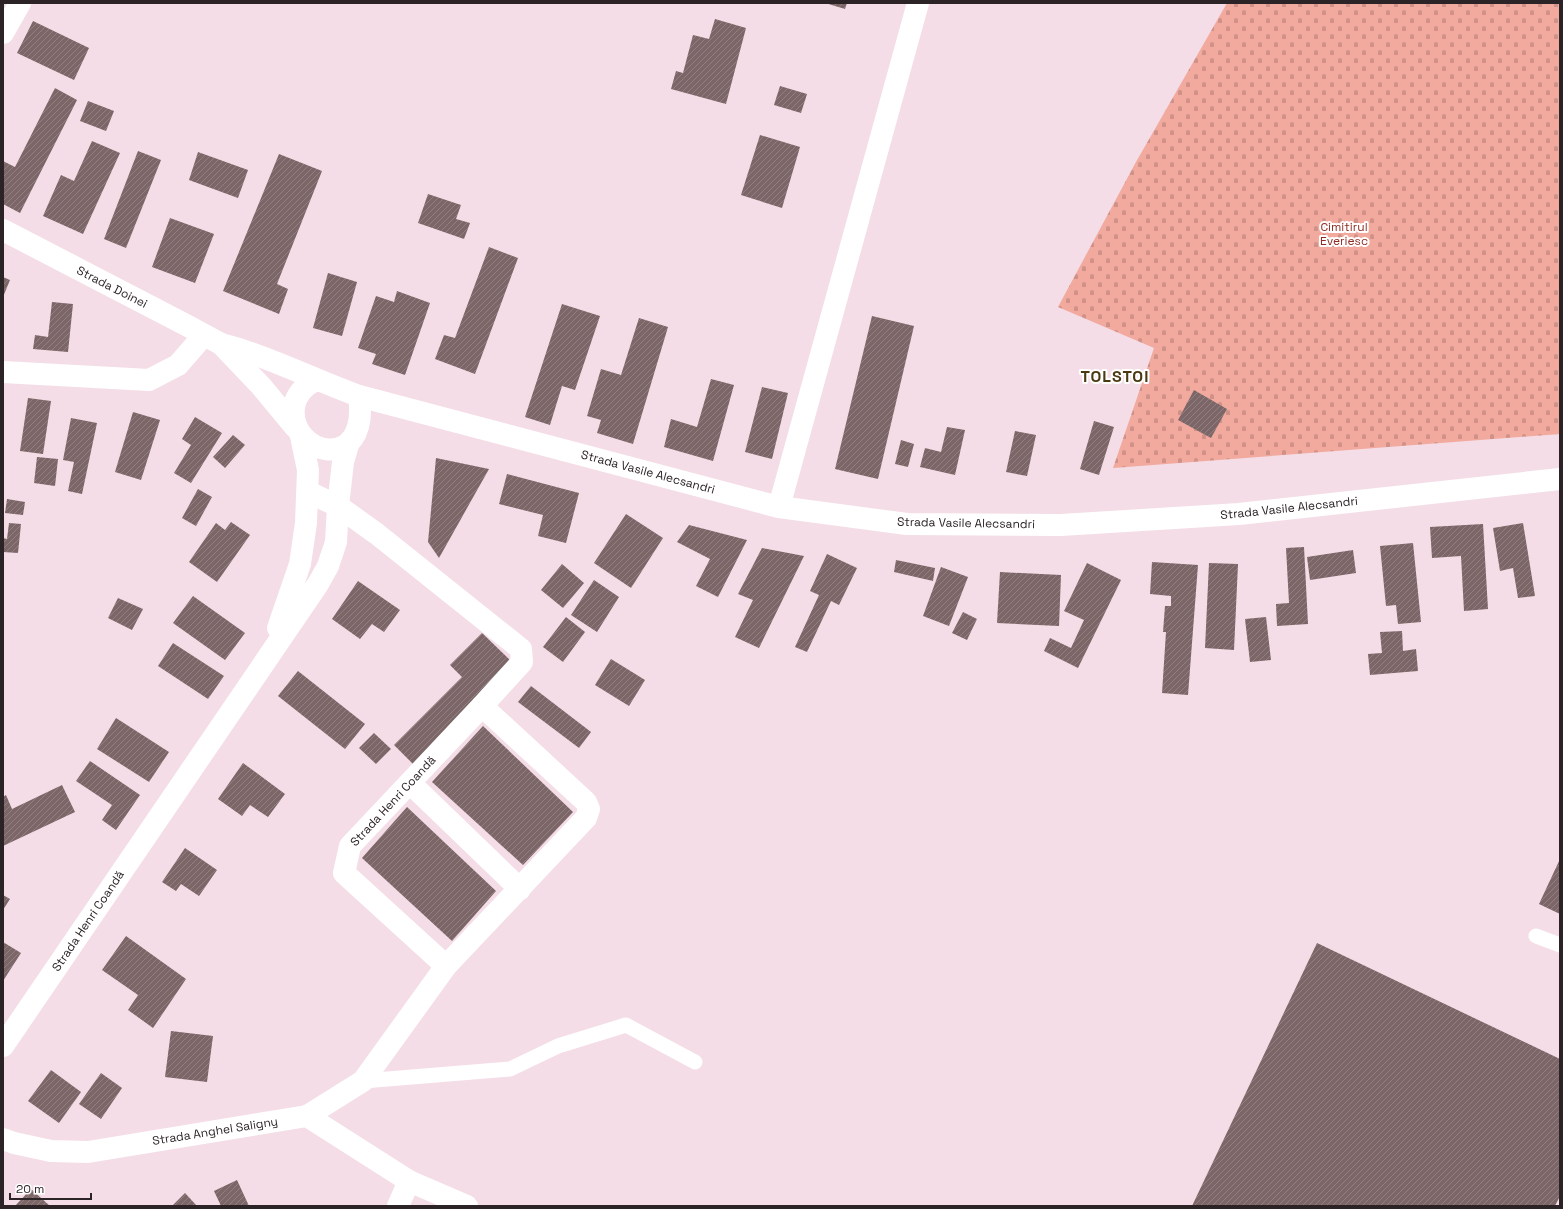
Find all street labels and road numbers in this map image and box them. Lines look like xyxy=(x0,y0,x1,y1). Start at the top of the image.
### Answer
street label: Strada Doinei xyxy=(74,262,150,312)
street label: Strada Vasile Alecsandri xyxy=(579,446,717,498)
street label: Strada Vasile Alecsandri xyxy=(1220,493,1359,523)
street label: Strada Vasile Alecsandri xyxy=(897,514,1035,532)
street label: Strada Henri Coandă xyxy=(347,752,439,850)
street label: Strada Henri Coandă xyxy=(48,867,128,975)
street label: Strada Anghel Saligny xyxy=(151,1113,279,1149)

